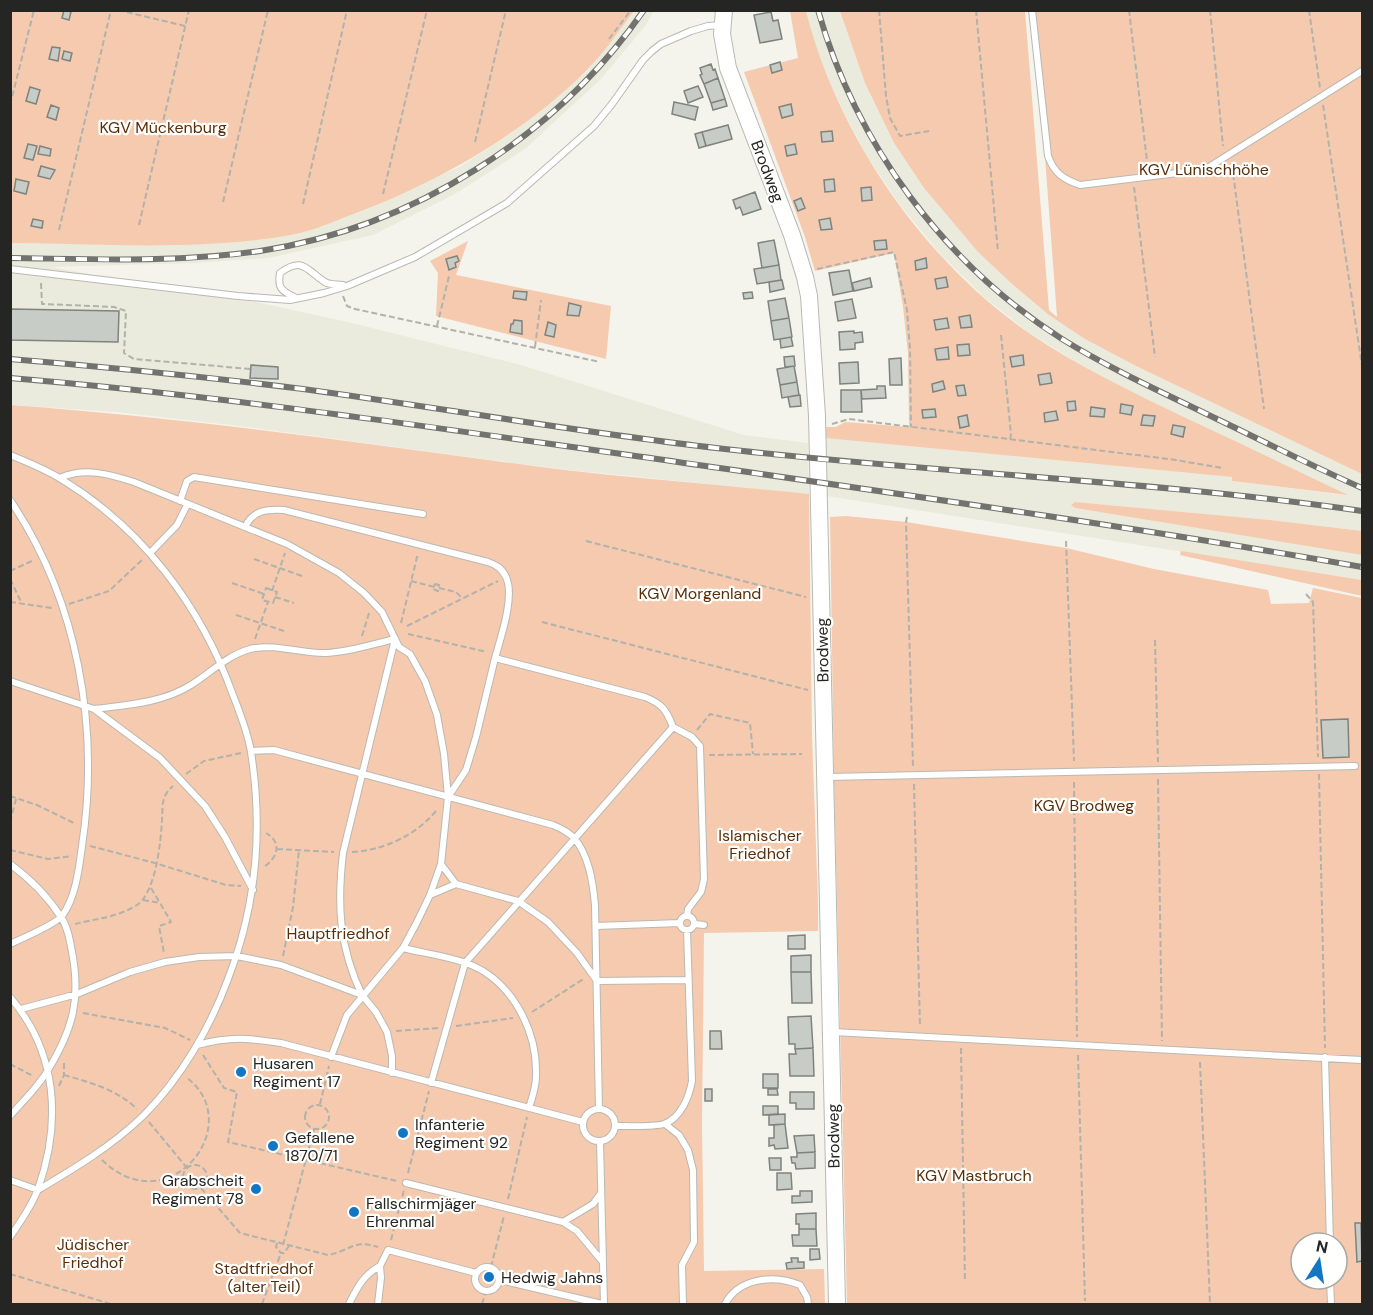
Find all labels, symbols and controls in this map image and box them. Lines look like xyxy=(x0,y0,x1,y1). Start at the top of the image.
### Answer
park label: KGV Mückenburg xyxy=(99,117,227,138)
street label: Brodweg xyxy=(746,137,789,205)
park label: KGV Lünischhöhe xyxy=(1139,159,1269,180)
park label: KGV Morgenland xyxy=(639,583,761,604)
street label: Brodweg xyxy=(811,617,834,682)
park label: KGV Brodweg xyxy=(1034,795,1134,816)
park label: Islamischer Friedhof xyxy=(718,825,802,864)
park label: Hauptfriedhof xyxy=(286,923,390,944)
place label: Husaren Regiment 17 xyxy=(253,1053,340,1092)
marker: Husaren Regiment 17 xyxy=(234,1065,248,1079)
street label: Brodweg xyxy=(822,1103,845,1168)
place label: Infanterie Regiment 92 xyxy=(415,1114,508,1153)
marker: Infanterie Regiment 92 xyxy=(396,1126,410,1140)
place label: Gefallene 1870/71 xyxy=(285,1127,355,1166)
marker: Gefallene 1870/71 xyxy=(266,1139,280,1153)
park label: KGV Mastbruch xyxy=(916,1165,1032,1186)
place label: Grabscheit Regiment 78 xyxy=(152,1170,244,1209)
marker: Grabscheit Regiment 78 xyxy=(249,1182,263,1196)
place label: Fallschirmjäger Ehrenmal xyxy=(366,1193,477,1232)
marker: Fallschirmjäger Ehrenmal xyxy=(347,1205,361,1219)
north arrow xyxy=(1289,1231,1349,1291)
park label: Jüdischer Friedhof xyxy=(57,1234,129,1273)
text: N xyxy=(1314,1235,1330,1258)
park label: Stadtfriedhof (alter Teil) xyxy=(214,1258,314,1297)
place label: Hedwig Jahns xyxy=(501,1267,603,1288)
marker: Hedwig Jahns xyxy=(482,1270,496,1284)

